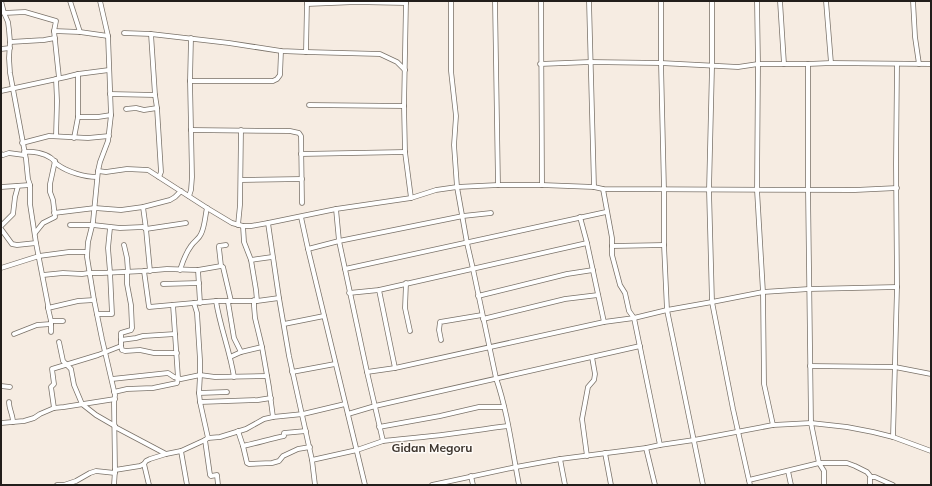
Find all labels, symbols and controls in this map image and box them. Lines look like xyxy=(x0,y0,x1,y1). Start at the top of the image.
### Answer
district label: Gidan Megoru xyxy=(392,440,472,455)

